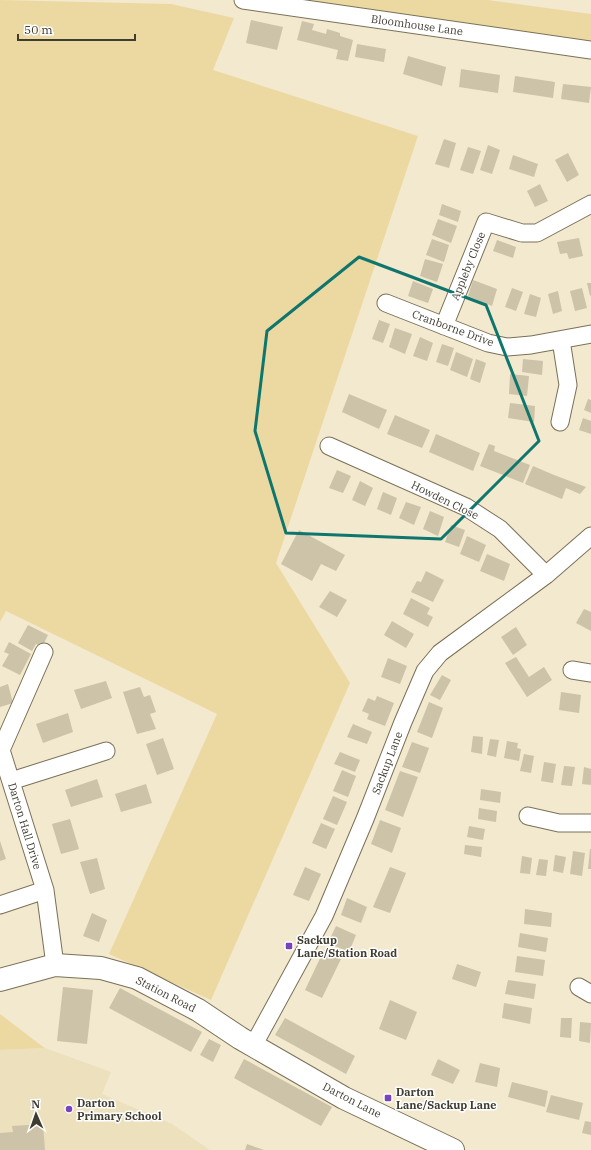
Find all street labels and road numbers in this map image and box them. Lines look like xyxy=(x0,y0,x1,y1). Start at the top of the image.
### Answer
street label: Bloomhouse Lane xyxy=(370,12,464,38)
street label: Appleby Close xyxy=(448,229,488,302)
street label: Cranborne Drive xyxy=(410,307,496,349)
street label: Howden Close xyxy=(409,478,481,522)
street label: Sackup Lane xyxy=(369,730,405,796)
street label: Darton Hall Drive xyxy=(5,781,45,871)
street label: Station Road xyxy=(134,973,199,1015)
street label: Darton Lane xyxy=(320,1079,384,1121)

